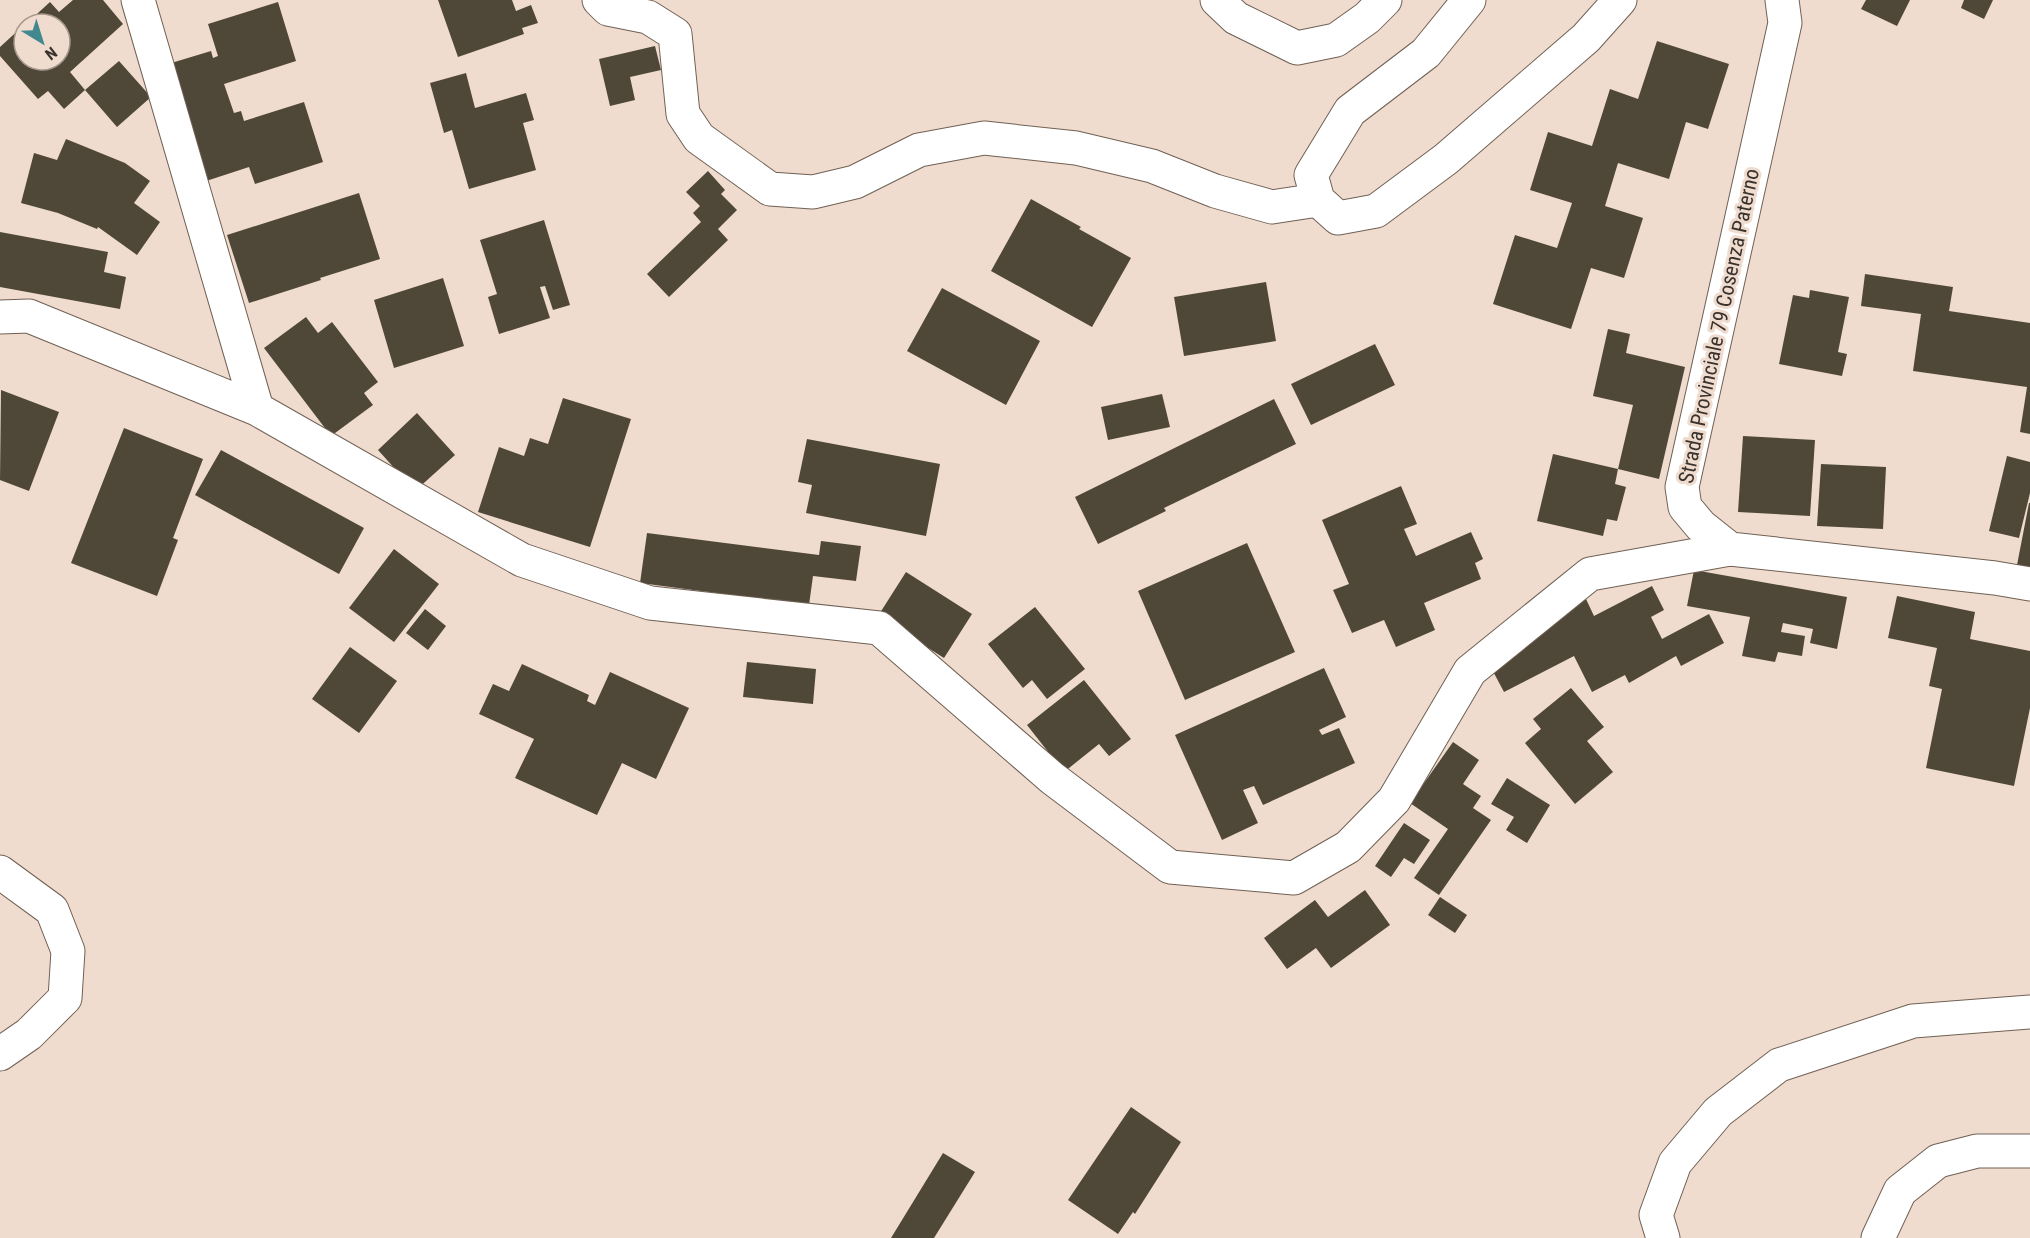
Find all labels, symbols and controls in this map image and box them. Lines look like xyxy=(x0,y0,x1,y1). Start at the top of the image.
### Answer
north arrow xyxy=(12,12,72,72)
text: N xyxy=(41,43,61,64)
street label: Strada Provinciale 79 Cosenza Paterno xyxy=(1674,166,1764,486)

